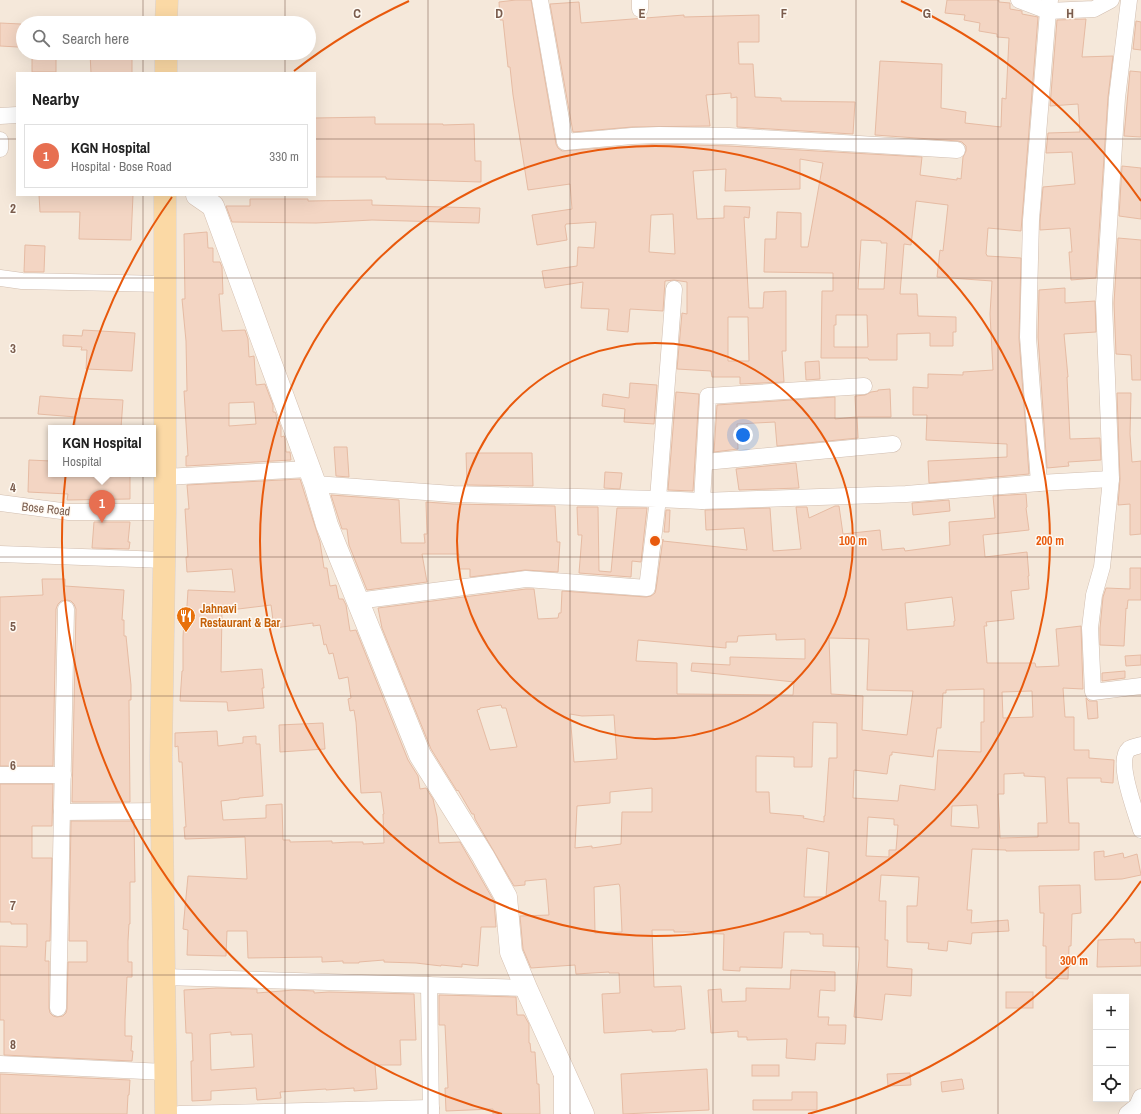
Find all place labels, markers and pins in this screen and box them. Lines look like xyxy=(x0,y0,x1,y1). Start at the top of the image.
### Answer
pin: 1 xyxy=(89,490,115,523)
centre of rings xyxy=(648,534,662,548)
place label: Jahnavi Restaurant & Bar xyxy=(200,601,281,631)
restaurant icon: Jahnavi Restaurant & Bar xyxy=(175,605,197,633)

